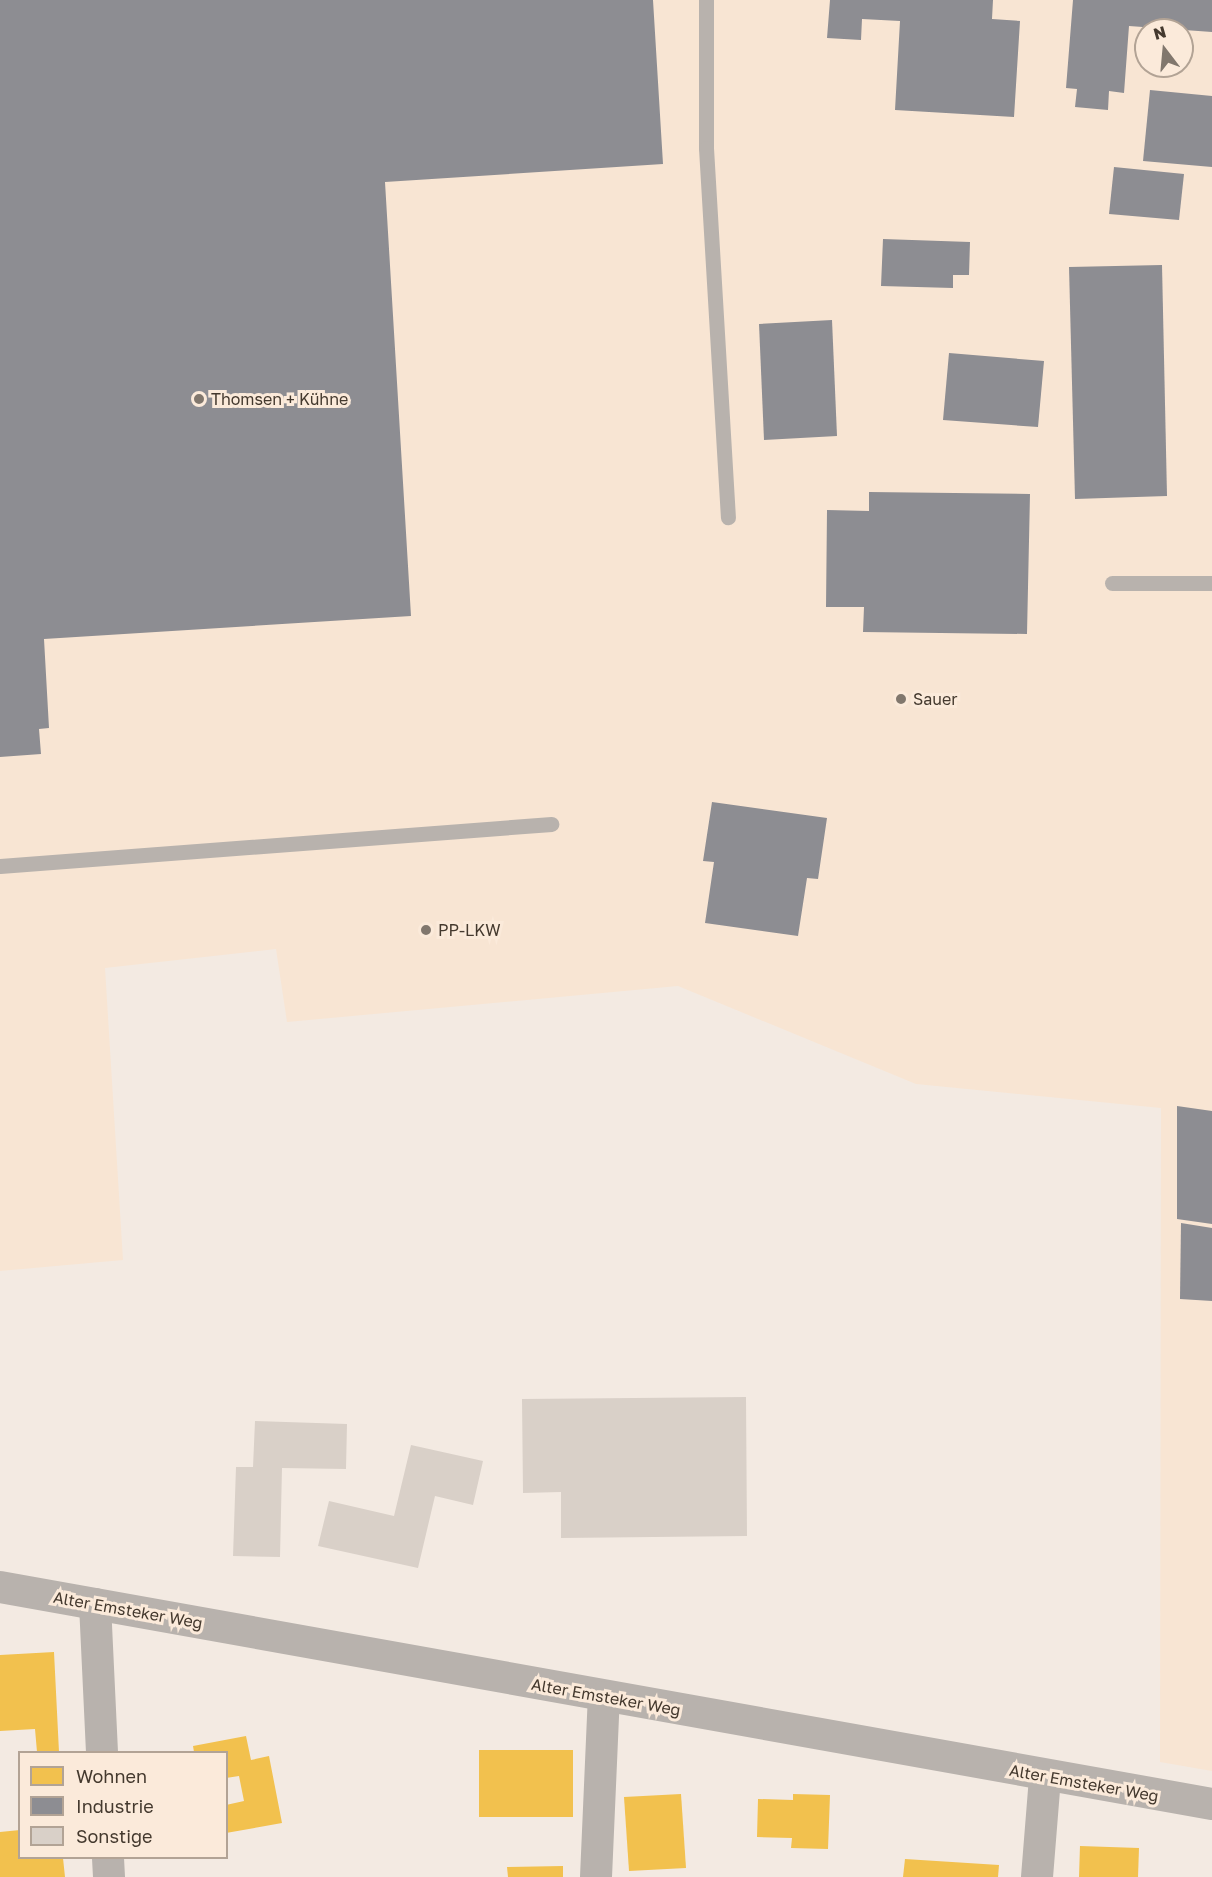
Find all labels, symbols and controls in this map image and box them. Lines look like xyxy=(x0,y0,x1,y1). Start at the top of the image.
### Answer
north arrow xyxy=(1134,18,1194,78)
text: N xyxy=(1151,21,1168,44)
place label: Thomsen + Kühne xyxy=(211,389,348,409)
marker: Thomsen + Kühne xyxy=(192,392,206,406)
place label: Sauer xyxy=(913,689,957,709)
marker: Sauer xyxy=(894,692,908,706)
place label: PP-LKW xyxy=(438,920,501,940)
marker: PP-LKW xyxy=(419,923,433,937)
street label: Alter Emsteker Weg xyxy=(52,1587,204,1633)
street label: Alter Emsteker Weg xyxy=(530,1674,682,1720)
legend xyxy=(18,1751,228,1859)
street label: Alter Emsteker Weg xyxy=(1008,1760,1160,1806)
text: Wohnen xyxy=(76,1765,147,1787)
text: Industrie xyxy=(76,1795,154,1817)
text: Sonstige xyxy=(76,1825,152,1847)

